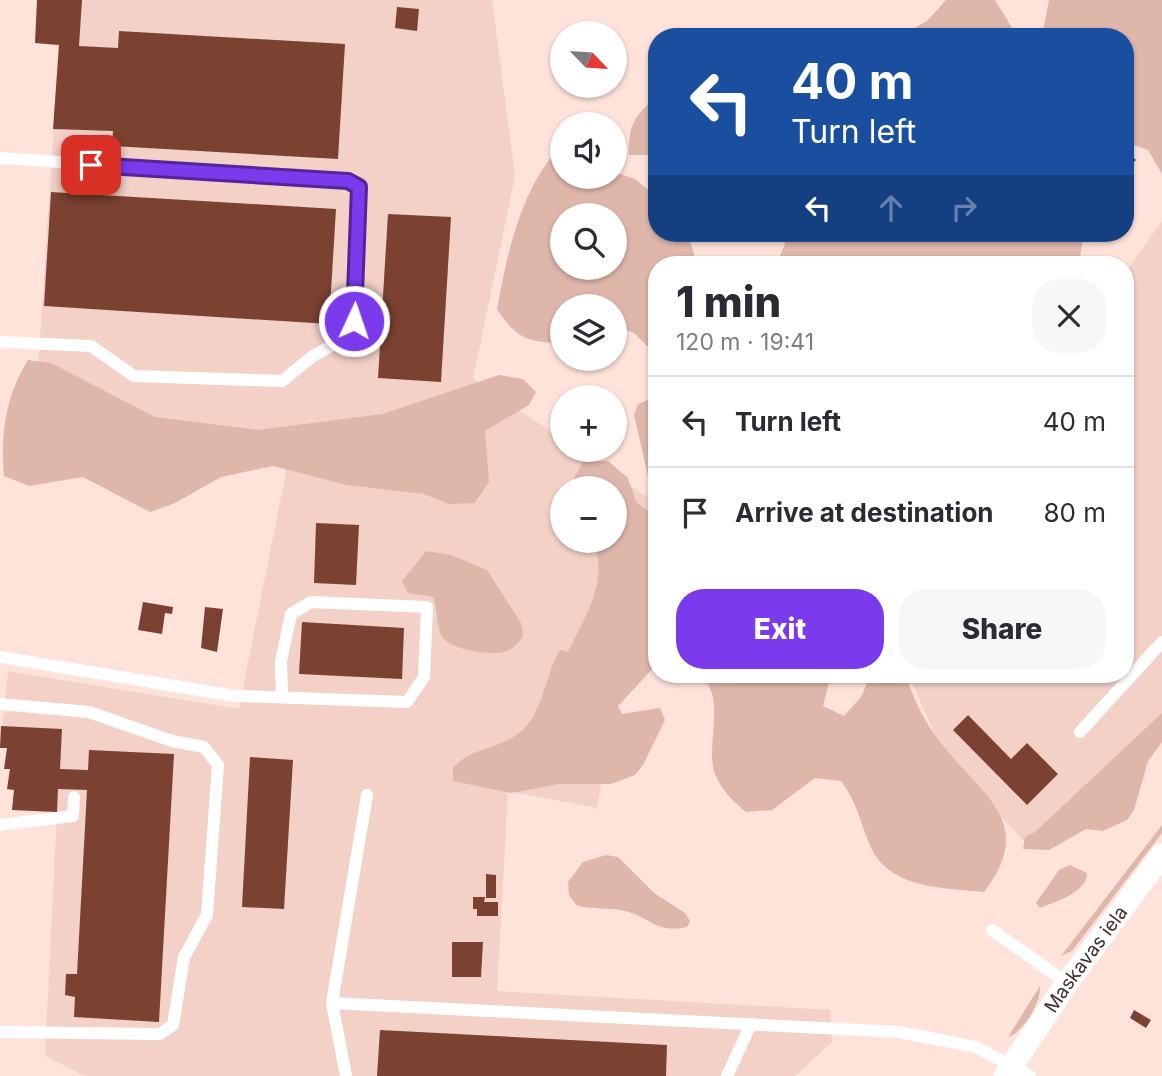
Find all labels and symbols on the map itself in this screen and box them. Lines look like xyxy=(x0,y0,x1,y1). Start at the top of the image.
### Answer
north arrow xyxy=(550,21,626,98)
pin xyxy=(61,135,121,195)
position arrow xyxy=(317,284,391,358)
street label: Maskavas iela xyxy=(1039,901,1132,1017)

